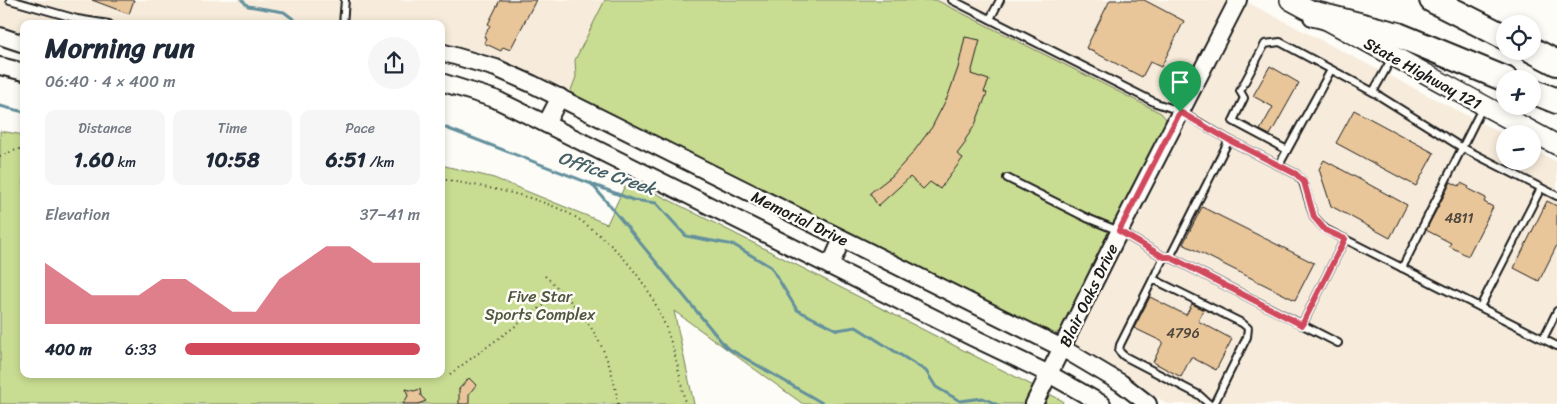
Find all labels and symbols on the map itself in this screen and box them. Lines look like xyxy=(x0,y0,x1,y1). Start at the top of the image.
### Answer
street label: State Highway 121 xyxy=(1358,29,1487,118)
pin xyxy=(1159,61,1201,112)
water label: Office Creek xyxy=(554,141,662,205)
street label: Memorial Drive xyxy=(746,182,854,255)
house number: 4811 xyxy=(1444,206,1474,231)
street label: Blair Oaks Drive xyxy=(1051,238,1126,352)
park label: Five Star Sports Complex xyxy=(485,282,596,329)
house number: 4796 xyxy=(1166,321,1200,346)

